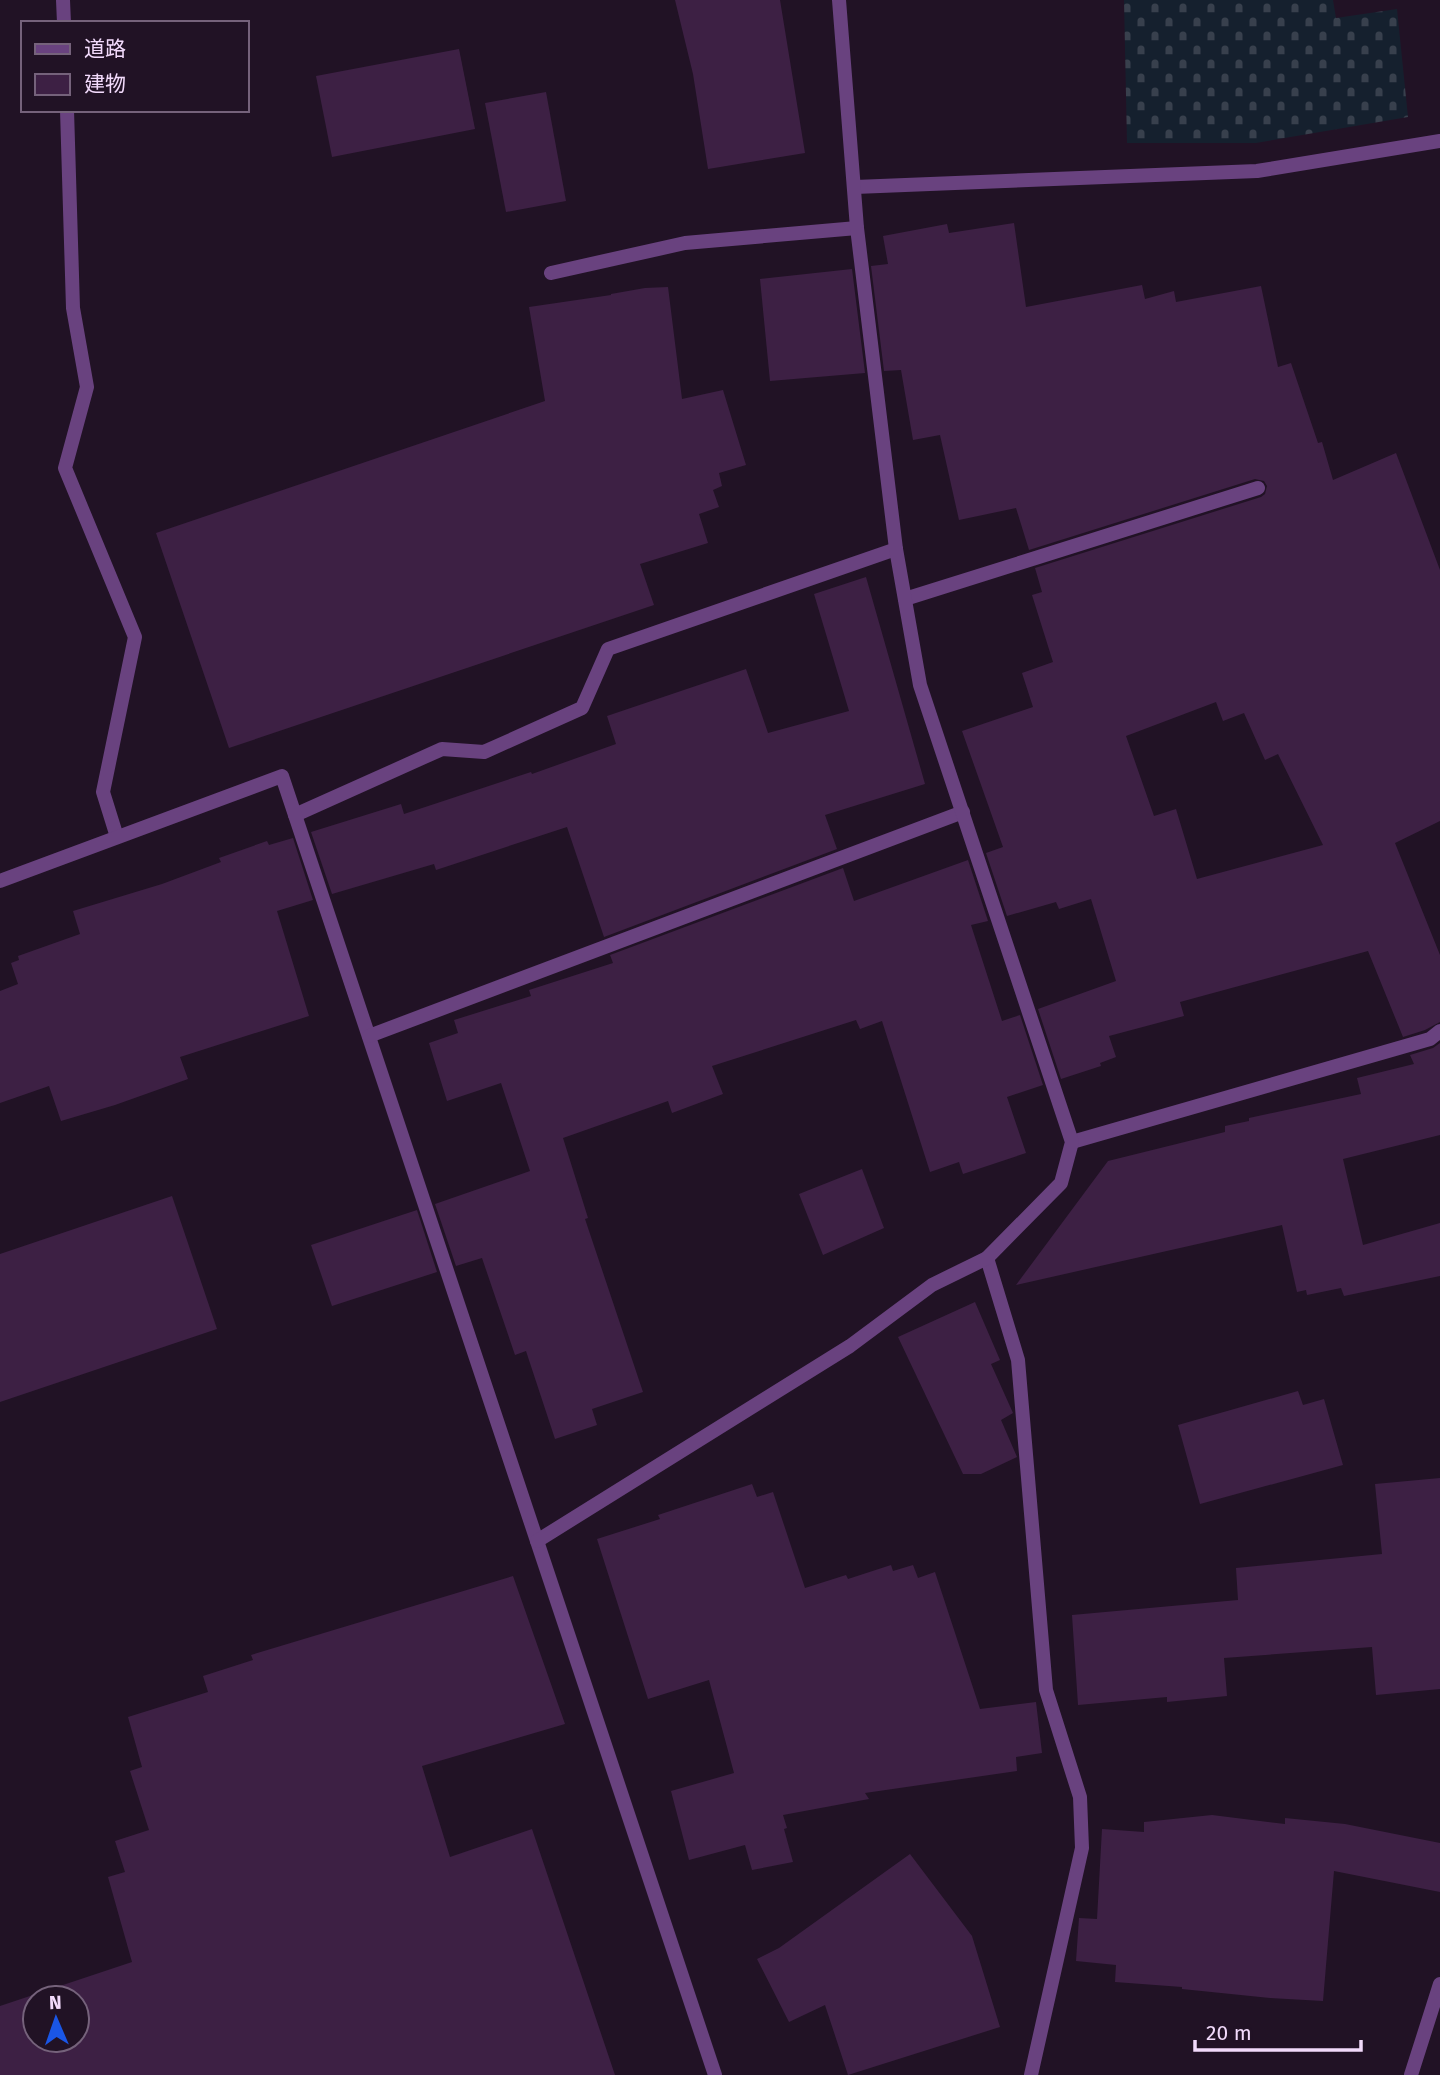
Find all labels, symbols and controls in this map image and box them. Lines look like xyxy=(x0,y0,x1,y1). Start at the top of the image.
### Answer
legend xyxy=(21,21,248,112)
text: 道路 xyxy=(84,36,126,62)
text: 建物 xyxy=(84,71,126,97)
north arrow xyxy=(21,1984,91,2054)
text: N xyxy=(49,1991,62,2014)
scale bar xyxy=(1195,2008,1361,2052)
text: 20 m xyxy=(1206,2020,1252,2046)

